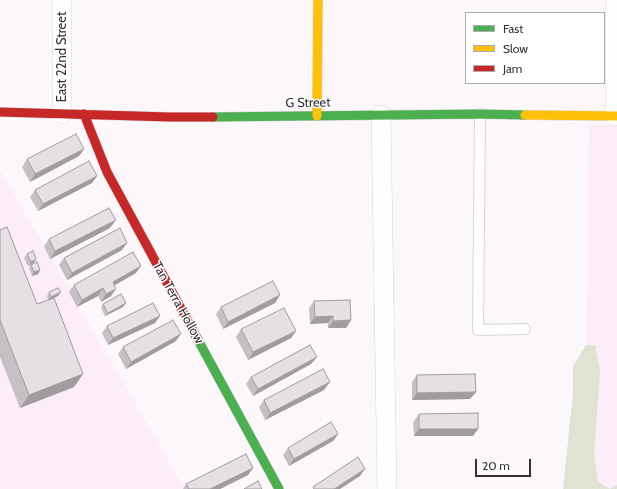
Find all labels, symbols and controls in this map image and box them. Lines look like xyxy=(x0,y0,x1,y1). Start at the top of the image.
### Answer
street label: East 22nd Street xyxy=(54,12,70,102)
legend xyxy=(465,12,605,84)
text: Fast xyxy=(503,21,523,36)
text: Slow xyxy=(503,41,528,56)
text: Jam xyxy=(503,61,522,76)
street label: G Street xyxy=(285,95,331,111)
street label: Tan Terra Hollow xyxy=(149,259,207,347)
scale bar xyxy=(477,451,533,477)
text: 20 m xyxy=(482,458,510,473)

